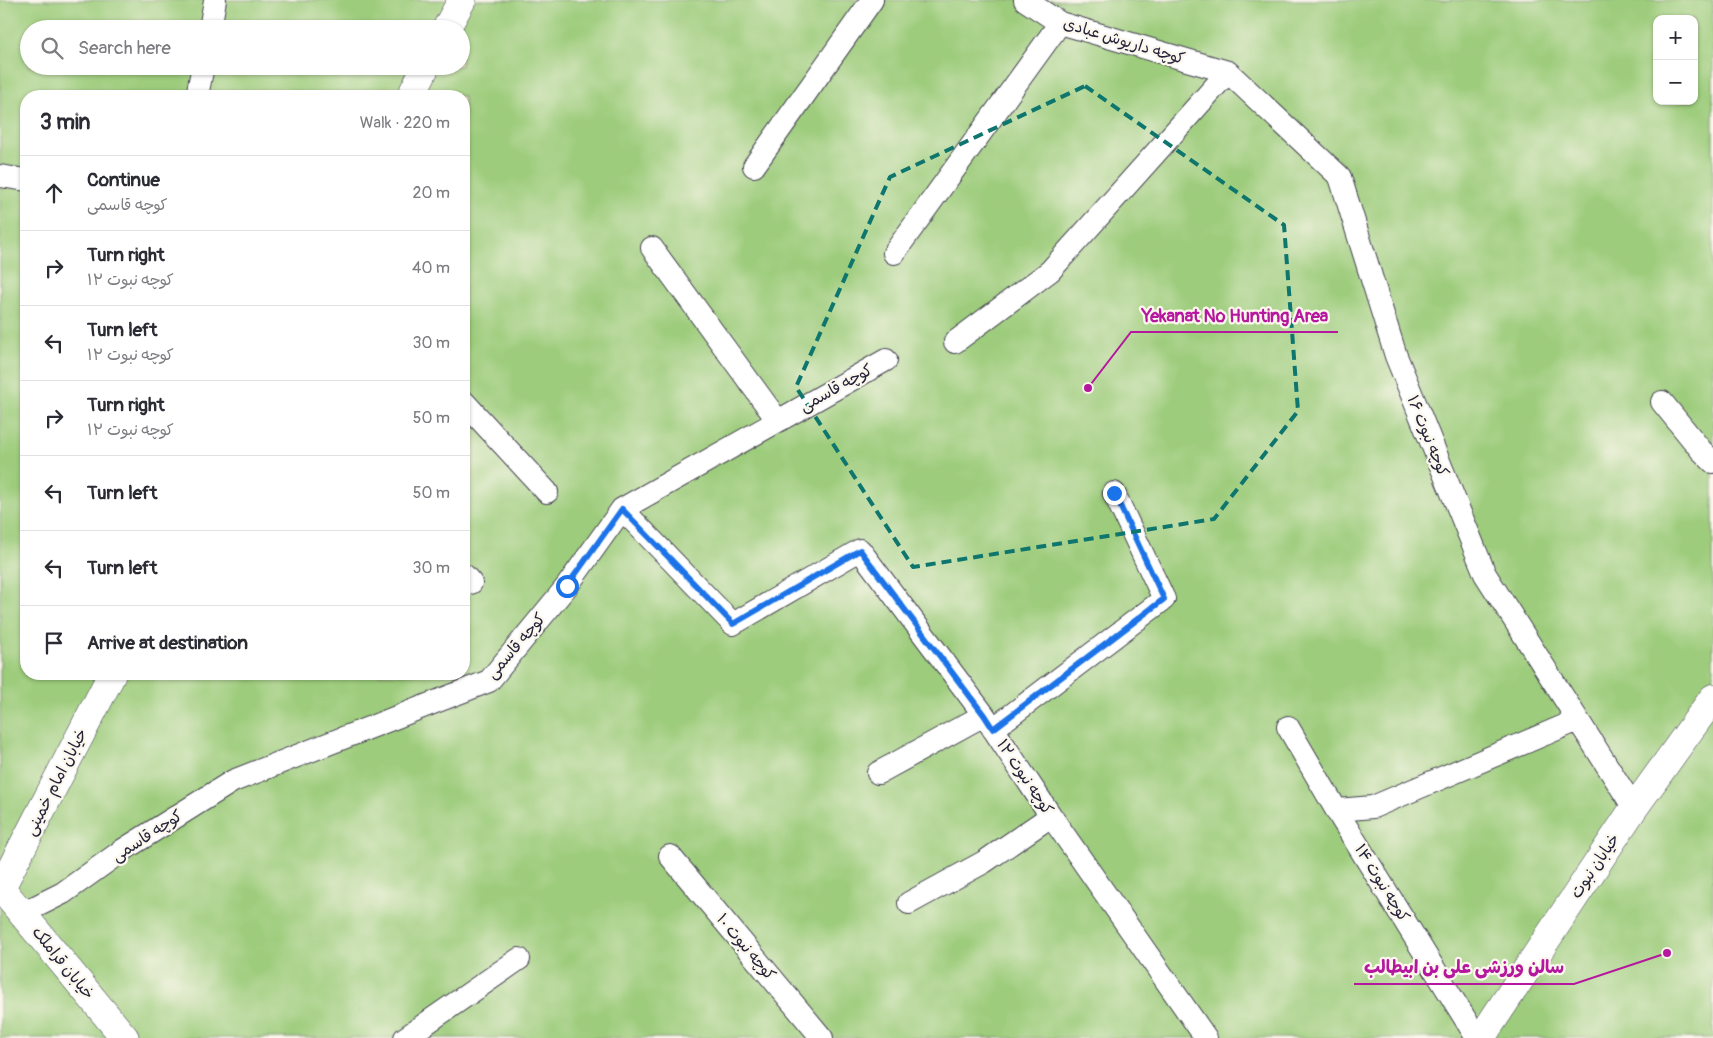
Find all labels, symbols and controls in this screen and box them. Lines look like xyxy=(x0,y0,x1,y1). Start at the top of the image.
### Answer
street label: کوچه داریوش عبادی xyxy=(1061,13,1187,69)
map controls xyxy=(1653,15,1698,105)
button: + xyxy=(1653,15,1698,60)
search box xyxy=(20,20,470,75)
icon: search xyxy=(38,34,66,62)
text: Search here xyxy=(78,36,171,60)
button: − xyxy=(1653,60,1698,105)
text: 3 min xyxy=(40,109,90,136)
text: Walk · 220 m xyxy=(360,113,450,133)
text: Continue xyxy=(87,168,160,192)
icon: ahead xyxy=(40,179,68,207)
text: 20 m xyxy=(412,183,450,203)
text: کوچه قاسمی xyxy=(87,195,168,215)
text: Turn right xyxy=(87,243,165,267)
icon: right xyxy=(40,254,68,282)
text: 40 m xyxy=(412,258,450,278)
text: کوچه نبوت ۱۲ xyxy=(87,270,174,290)
callout: Yekanat No Hunting Area xyxy=(1131,299,1338,332)
text: Yekanat No Hunting Area xyxy=(1141,305,1329,328)
text: Turn left xyxy=(87,318,157,342)
icon: left xyxy=(40,329,68,357)
text: 30 m xyxy=(412,333,450,353)
text: کوچه نبوت ۱۲ xyxy=(87,345,174,365)
street label: کوچه قاسمی xyxy=(796,360,876,416)
street label: کوچه نبوت ۱۶ xyxy=(1403,392,1453,480)
text: Turn right xyxy=(87,393,165,417)
icon: right xyxy=(40,404,68,432)
text: 50 m xyxy=(413,408,450,428)
text: کوچه نبوت ۱۲ xyxy=(87,420,174,440)
icon: left xyxy=(40,479,68,507)
text: Turn left xyxy=(87,481,157,505)
route end xyxy=(1103,482,1126,505)
text: 50 m xyxy=(413,483,450,503)
icon: left xyxy=(40,554,68,582)
text: Turn left xyxy=(87,556,157,580)
text: 30 m xyxy=(412,558,450,578)
route start xyxy=(556,575,579,598)
street label: کوچه قاسمی xyxy=(482,609,550,683)
icon: arrive xyxy=(40,629,68,657)
text: Arrive at destination xyxy=(87,631,248,655)
street label: خیابان امام خمینی xyxy=(20,725,93,840)
street label: کوچه نبوت ۱۲ xyxy=(992,735,1058,819)
street label: کوچه قاسمی xyxy=(108,806,186,866)
street label: خیابان نبوت xyxy=(1566,830,1624,902)
street label: کوچه نبوت ۱۴ xyxy=(1350,840,1414,926)
street label: کوچه نبوت ۱۰ xyxy=(712,909,780,985)
street label: خیابان قراملک xyxy=(28,923,98,1003)
callout: سالن ورزشی علی بن ابیطالب xyxy=(1354,951,1574,984)
text: سالن ورزشی علی بن ابیطالب xyxy=(1364,956,1564,979)

